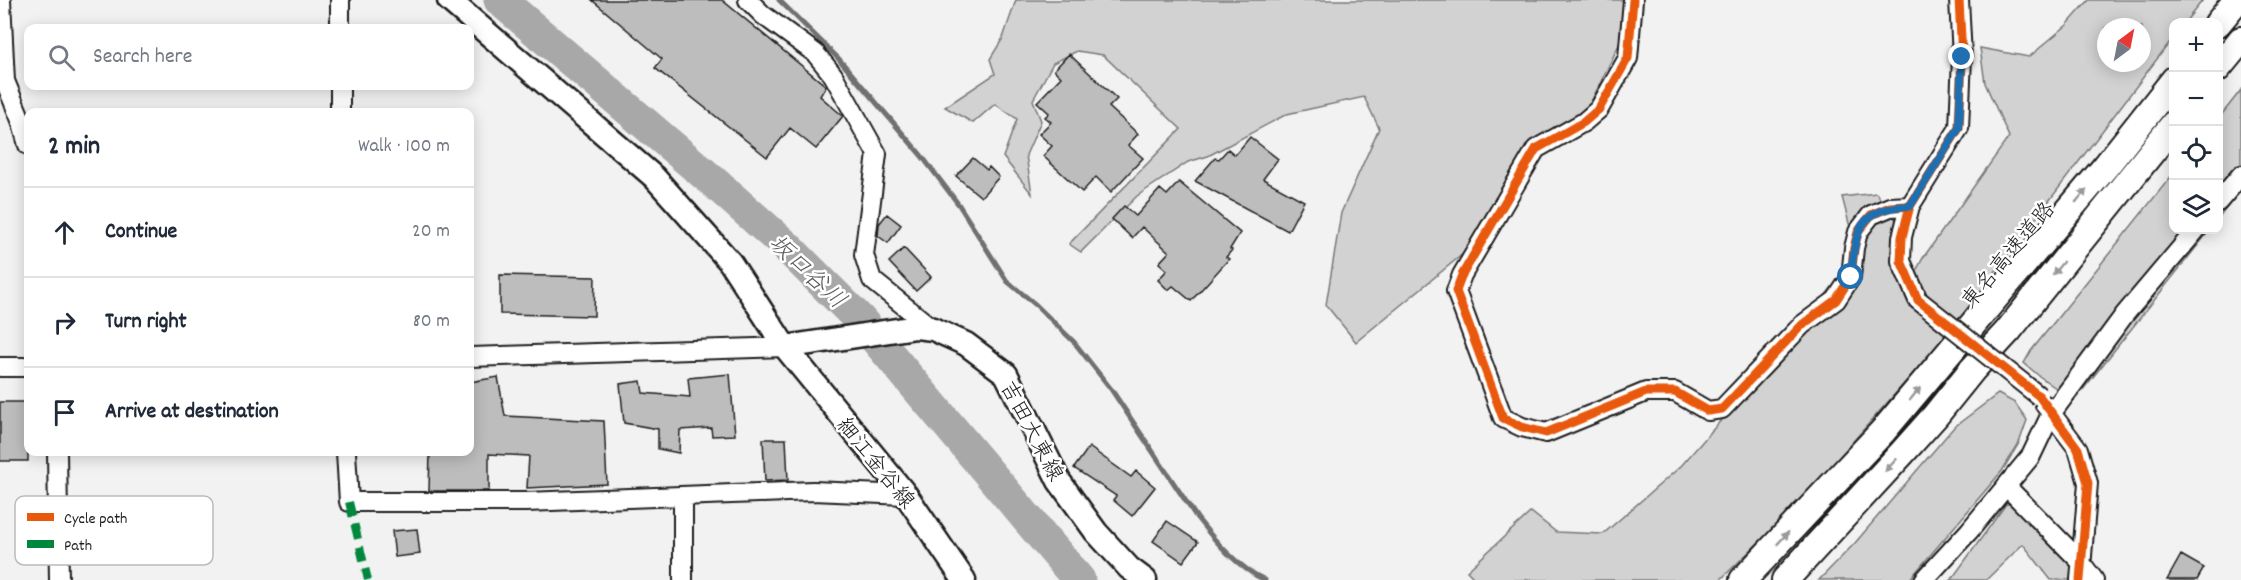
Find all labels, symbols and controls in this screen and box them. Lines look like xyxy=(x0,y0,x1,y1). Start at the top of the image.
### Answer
north arrow xyxy=(2097,18,2151,72)
map controls xyxy=(2169,18,2223,234)
button: + xyxy=(2169,18,2223,72)
search box xyxy=(24,24,474,90)
icon: search xyxy=(45,41,78,74)
text: Search here xyxy=(93,42,192,73)
route end xyxy=(1948,43,1974,69)
button: − xyxy=(2169,72,2223,126)
button: locate xyxy=(2169,126,2223,180)
text: 2 min xyxy=(48,129,100,166)
text: Walk · 100 m xyxy=(358,133,450,161)
button: layers xyxy=(2169,180,2223,234)
one-way arrow xyxy=(2074,188,2087,204)
street label: 東名高速道路 xyxy=(1955,196,2064,317)
icon: ahead xyxy=(48,216,81,249)
text: Continue xyxy=(105,217,177,248)
text: 20 m xyxy=(412,218,450,246)
water label: 坂口谷川 xyxy=(759,228,853,318)
one-way arrow xyxy=(2052,260,2065,276)
route start xyxy=(1837,263,1863,289)
icon: right xyxy=(48,306,81,339)
text: Turn right xyxy=(105,307,187,338)
text: 80 m xyxy=(413,308,450,336)
street label: 吉田大東線 xyxy=(990,376,1069,487)
one-way arrow xyxy=(1908,386,1921,402)
icon: arrive xyxy=(48,396,81,429)
text: Arrive at destination xyxy=(105,397,279,428)
street label: 細江金谷線 xyxy=(828,412,921,517)
one-way arrow xyxy=(1885,458,1899,472)
legend xyxy=(15,496,213,565)
text: Cycle path xyxy=(64,508,127,531)
one-way arrow xyxy=(1776,531,1790,545)
text: Path xyxy=(64,535,92,558)

